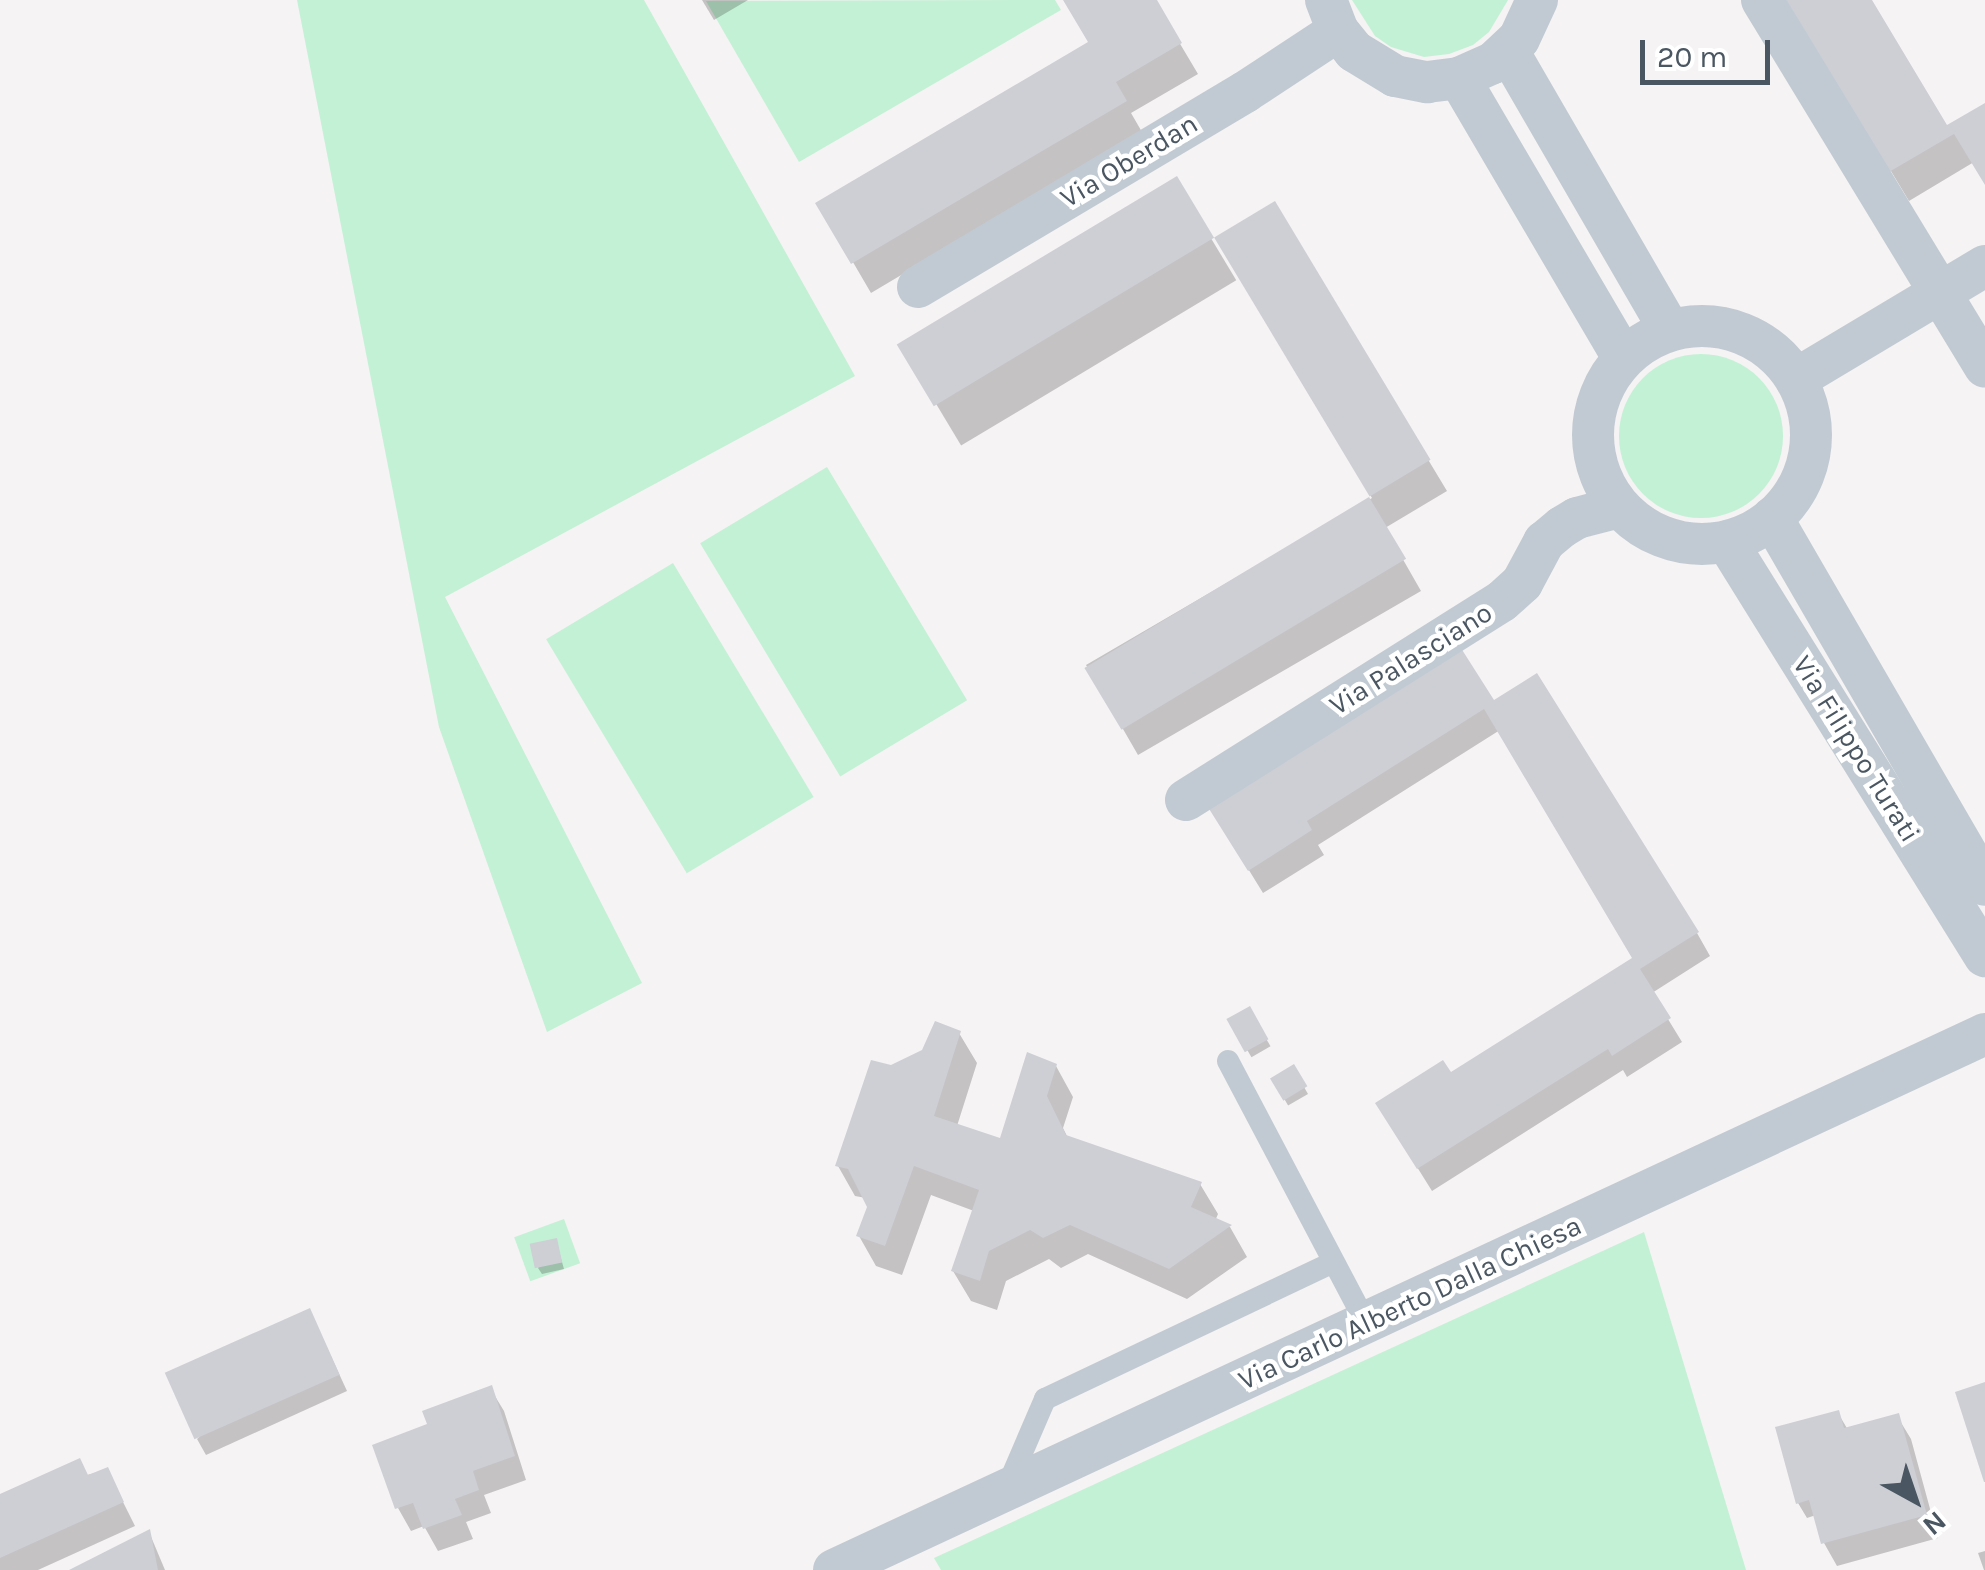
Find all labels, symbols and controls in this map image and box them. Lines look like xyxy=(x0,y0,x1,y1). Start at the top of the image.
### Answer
scale bar xyxy=(1645,20,1775,82)
text: 20 m xyxy=(1657,39,1727,75)
street label: Via Oberdan xyxy=(1054,107,1204,215)
street label: Via Palasciano xyxy=(1323,596,1499,722)
street label: Via Filippo Turati xyxy=(1785,650,1927,848)
street label: Via Carlo Alberto Dalla Chiesa xyxy=(1233,1209,1587,1397)
north arrow xyxy=(1865,1450,1965,1550)
text: N xyxy=(1916,1504,1953,1542)

